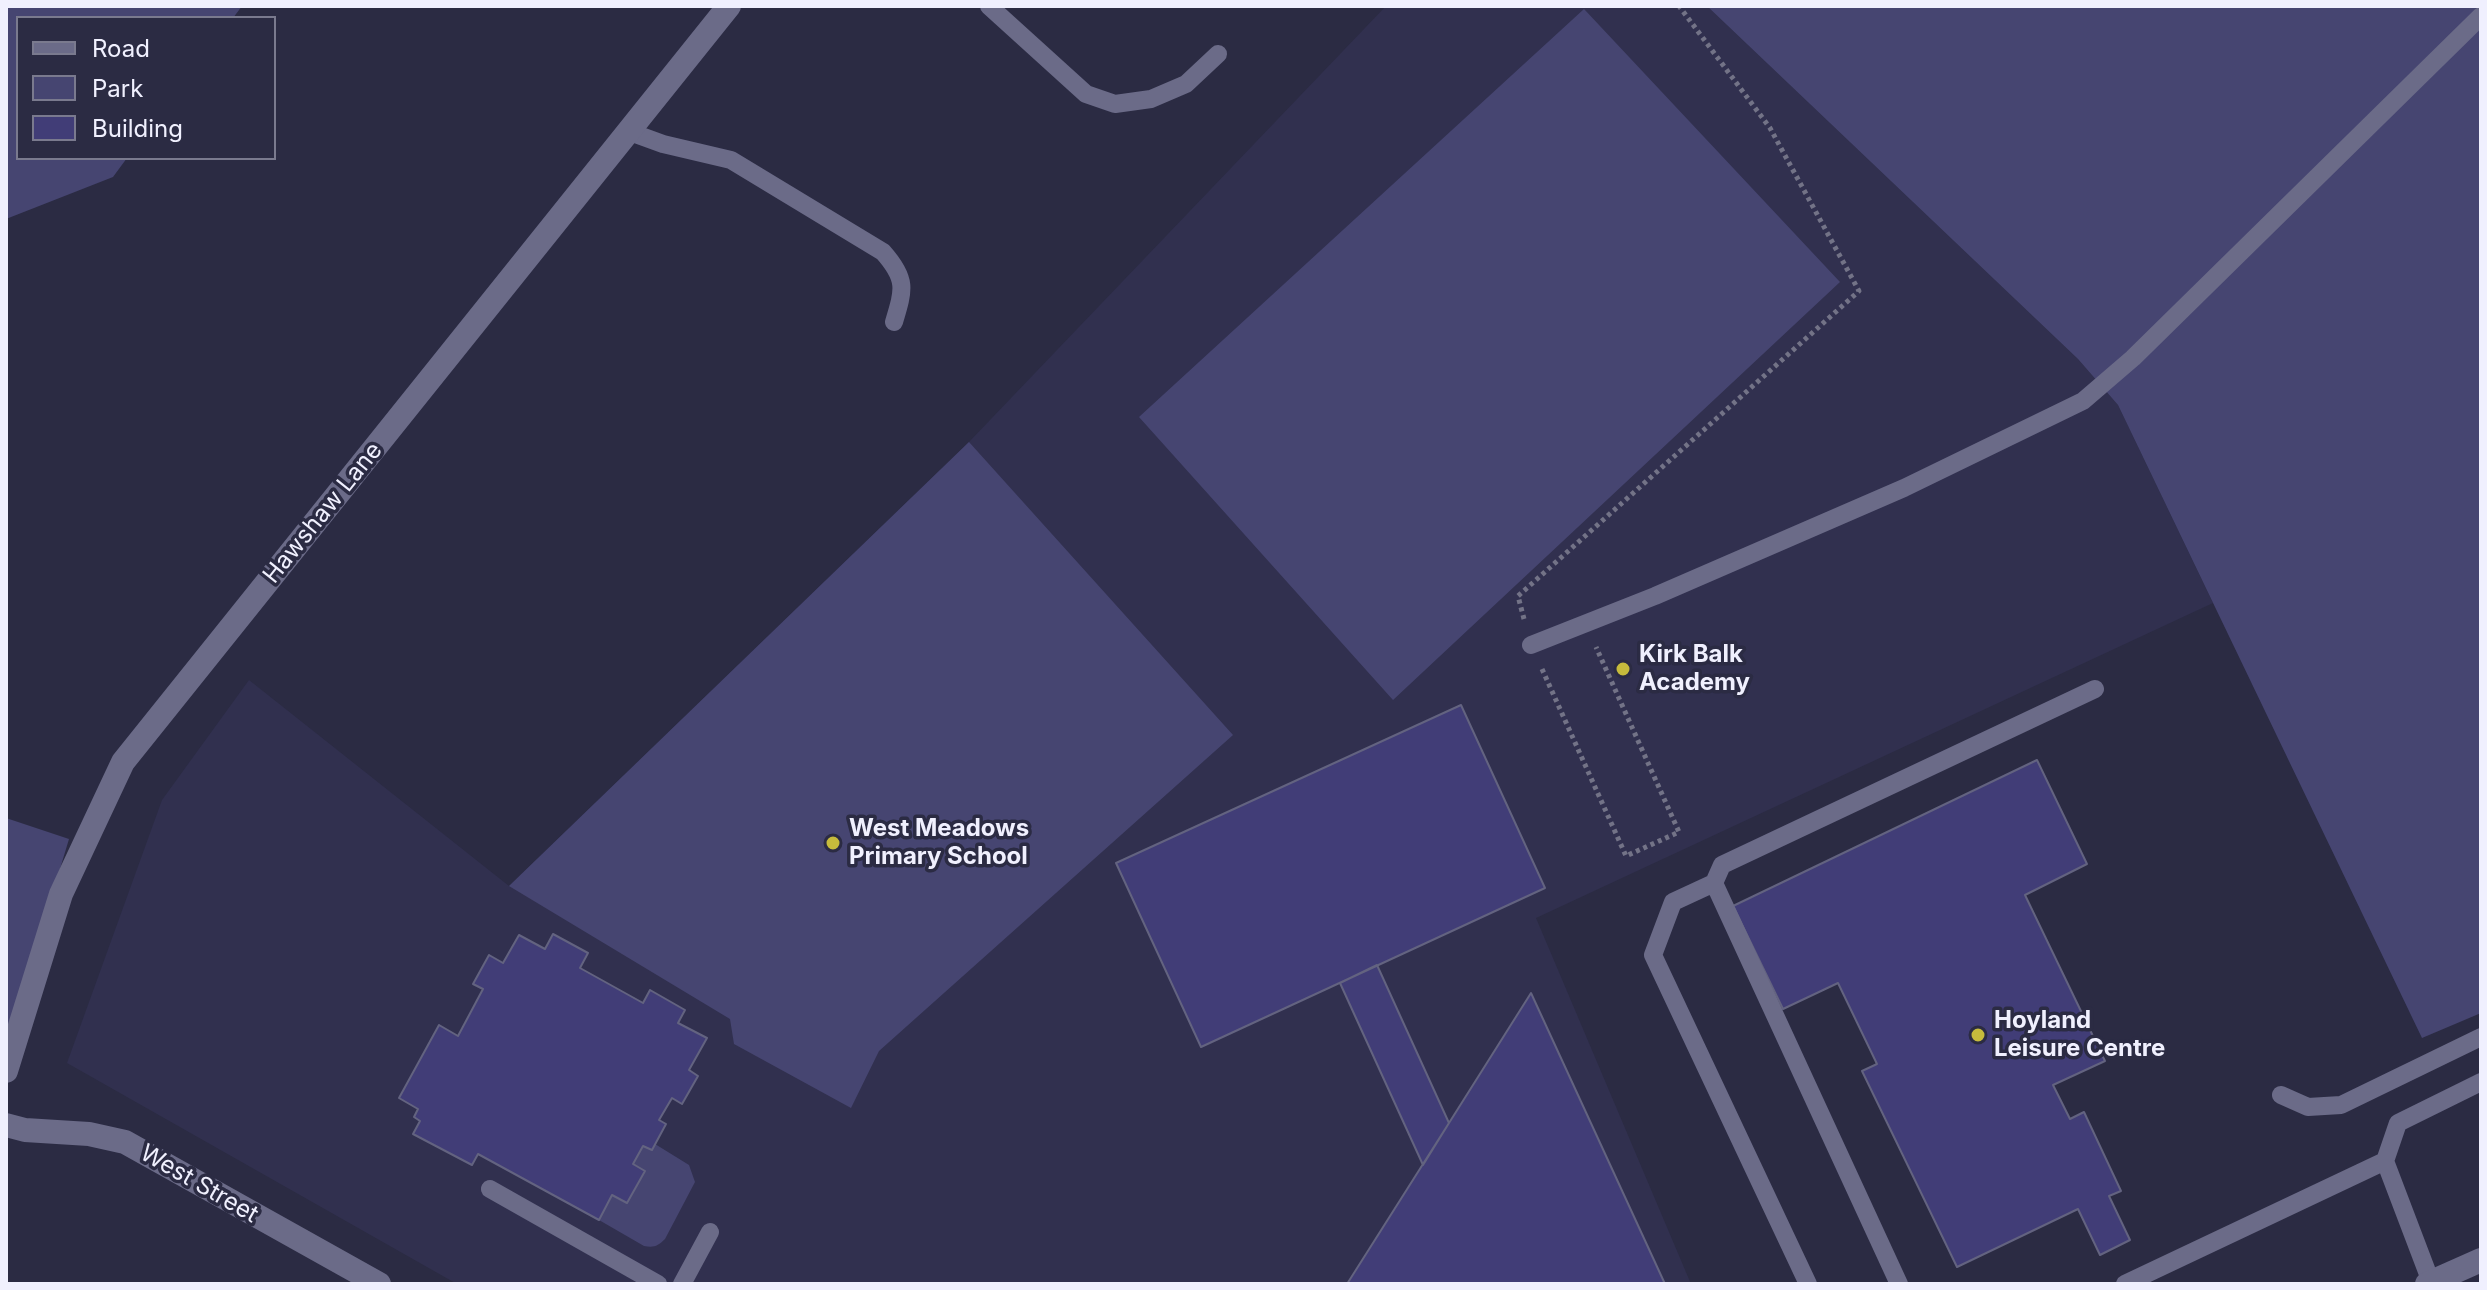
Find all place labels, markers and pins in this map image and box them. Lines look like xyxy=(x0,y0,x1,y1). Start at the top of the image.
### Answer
place label: Kirk Balk Academy xyxy=(1639,641,1750,697)
marker: Kirk Balk Academy xyxy=(1614,660,1632,678)
place label: West Meadows Primary School xyxy=(849,815,1029,871)
marker: West Meadows Primary School xyxy=(824,834,842,852)
place label: Hoyland Leisure Centre xyxy=(1994,1007,2165,1063)
marker: Hoyland Leisure Centre xyxy=(1969,1026,1987,1044)

